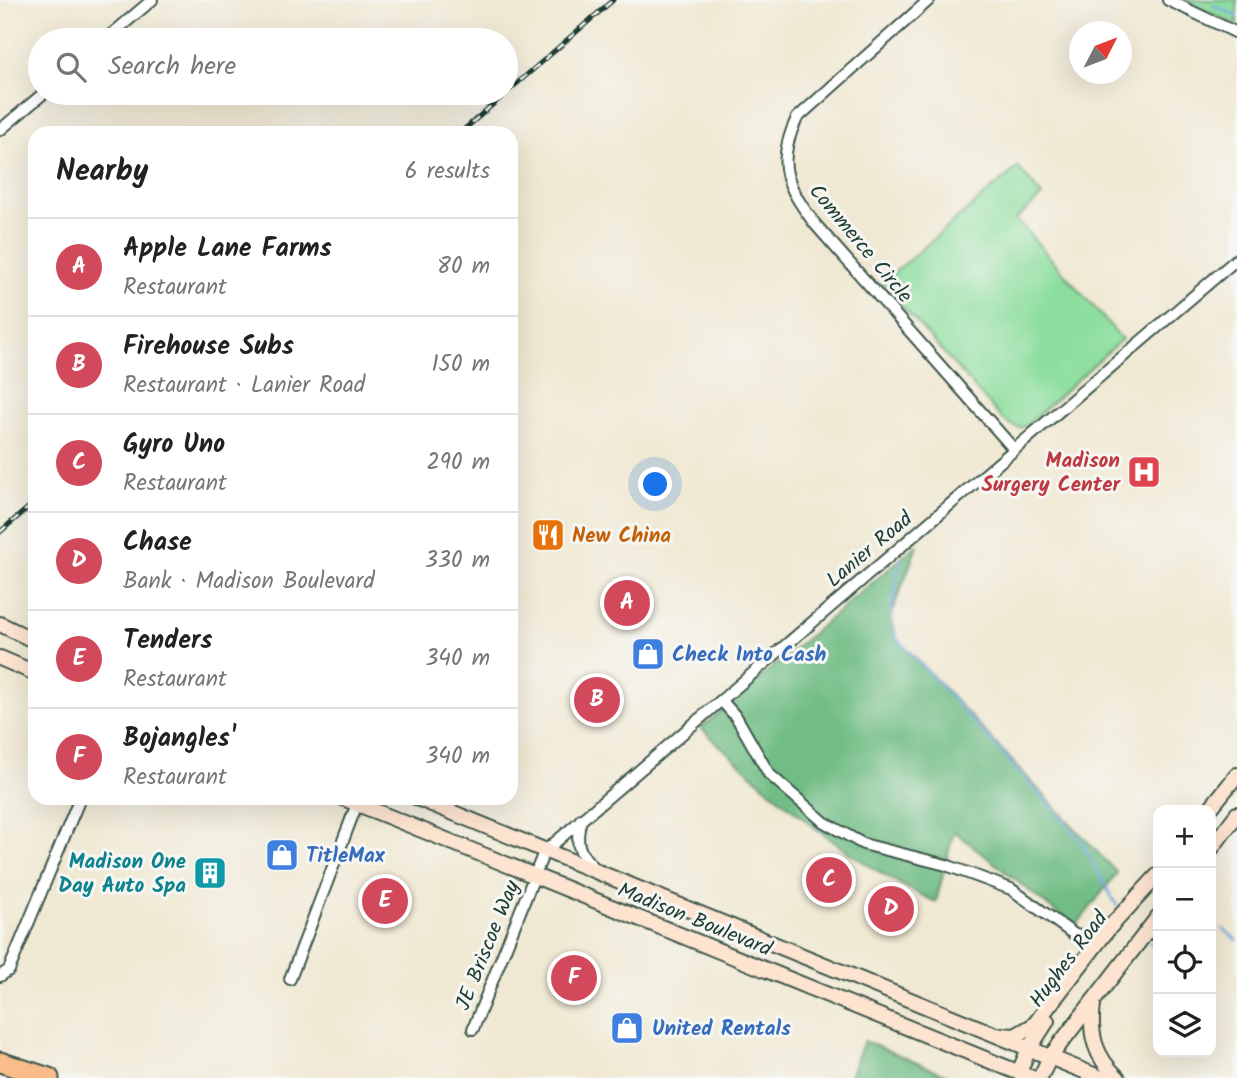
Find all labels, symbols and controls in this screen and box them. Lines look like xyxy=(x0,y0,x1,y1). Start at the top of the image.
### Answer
north arrow xyxy=(1069,21,1132,84)
search box xyxy=(28,28,518,105)
text: Search here xyxy=(108,46,236,88)
icon: search xyxy=(52,48,90,86)
text: Nearby xyxy=(56,148,148,196)
text: 6 results xyxy=(405,154,490,190)
street label: Commerce Circle xyxy=(800,177,920,312)
text: Apple Lane Farms xyxy=(123,228,332,270)
text: A xyxy=(72,249,86,285)
text: 80 m xyxy=(437,249,490,285)
text: Restaurant xyxy=(123,270,227,306)
text: Firehouse Subs xyxy=(123,326,294,368)
text: B xyxy=(72,347,86,383)
text: 150 m xyxy=(431,347,490,383)
text: Restaurant · Lanier Road xyxy=(123,368,365,404)
text: Gyro Uno xyxy=(123,424,225,466)
text: C xyxy=(72,445,86,481)
text: 290 m xyxy=(426,445,490,481)
place label: Madison Surgery Center xyxy=(981,445,1121,502)
hospital icon: Madison Surgery Center xyxy=(1125,453,1163,491)
text: Restaurant xyxy=(123,466,227,502)
your location xyxy=(638,467,672,501)
street label: Lanier Road xyxy=(819,504,921,596)
restaurant icon: New China xyxy=(529,516,567,554)
place label: New China xyxy=(572,520,671,553)
text: Chase xyxy=(123,522,192,564)
text: D xyxy=(71,543,87,579)
text: 330 m xyxy=(425,543,490,579)
text: Bank · Madison Boulevard xyxy=(123,564,375,600)
pin: A xyxy=(604,577,650,629)
text: Tenders xyxy=(123,620,213,662)
shop icon: Check Into Cash xyxy=(629,635,667,673)
place label: Check Into Cash xyxy=(672,639,826,672)
text: E xyxy=(73,641,85,677)
text: 340 m xyxy=(425,641,490,677)
text: Restaurant xyxy=(123,662,227,698)
pin: B xyxy=(574,674,620,726)
text: Bojangles' xyxy=(123,718,235,760)
text: F xyxy=(73,739,85,775)
text: 340 m xyxy=(425,739,490,775)
text: Restaurant xyxy=(123,760,227,796)
map controls xyxy=(1153,805,1216,1057)
button: + xyxy=(1153,805,1216,868)
shop icon: TitleMax xyxy=(263,836,301,874)
place label: TitleMax xyxy=(306,840,386,873)
place label: Madison One Day Auto Spa xyxy=(58,846,186,903)
building icon: Madison One Day Auto Spa xyxy=(191,854,229,892)
pin: C xyxy=(806,854,852,906)
button: − xyxy=(1153,868,1216,931)
street label: Madison Boulevard xyxy=(612,874,777,967)
pin: E xyxy=(362,875,408,927)
street label: JE Briscoe Way xyxy=(447,875,530,1016)
pin: D xyxy=(868,883,914,935)
street label: Hughes Road xyxy=(1022,904,1117,1015)
button: locate xyxy=(1153,931,1216,994)
pin: F xyxy=(551,952,597,1004)
button: layers xyxy=(1153,994,1216,1057)
shop icon: United Rentals xyxy=(608,1009,646,1047)
place label: United Rentals xyxy=(652,1013,791,1046)

